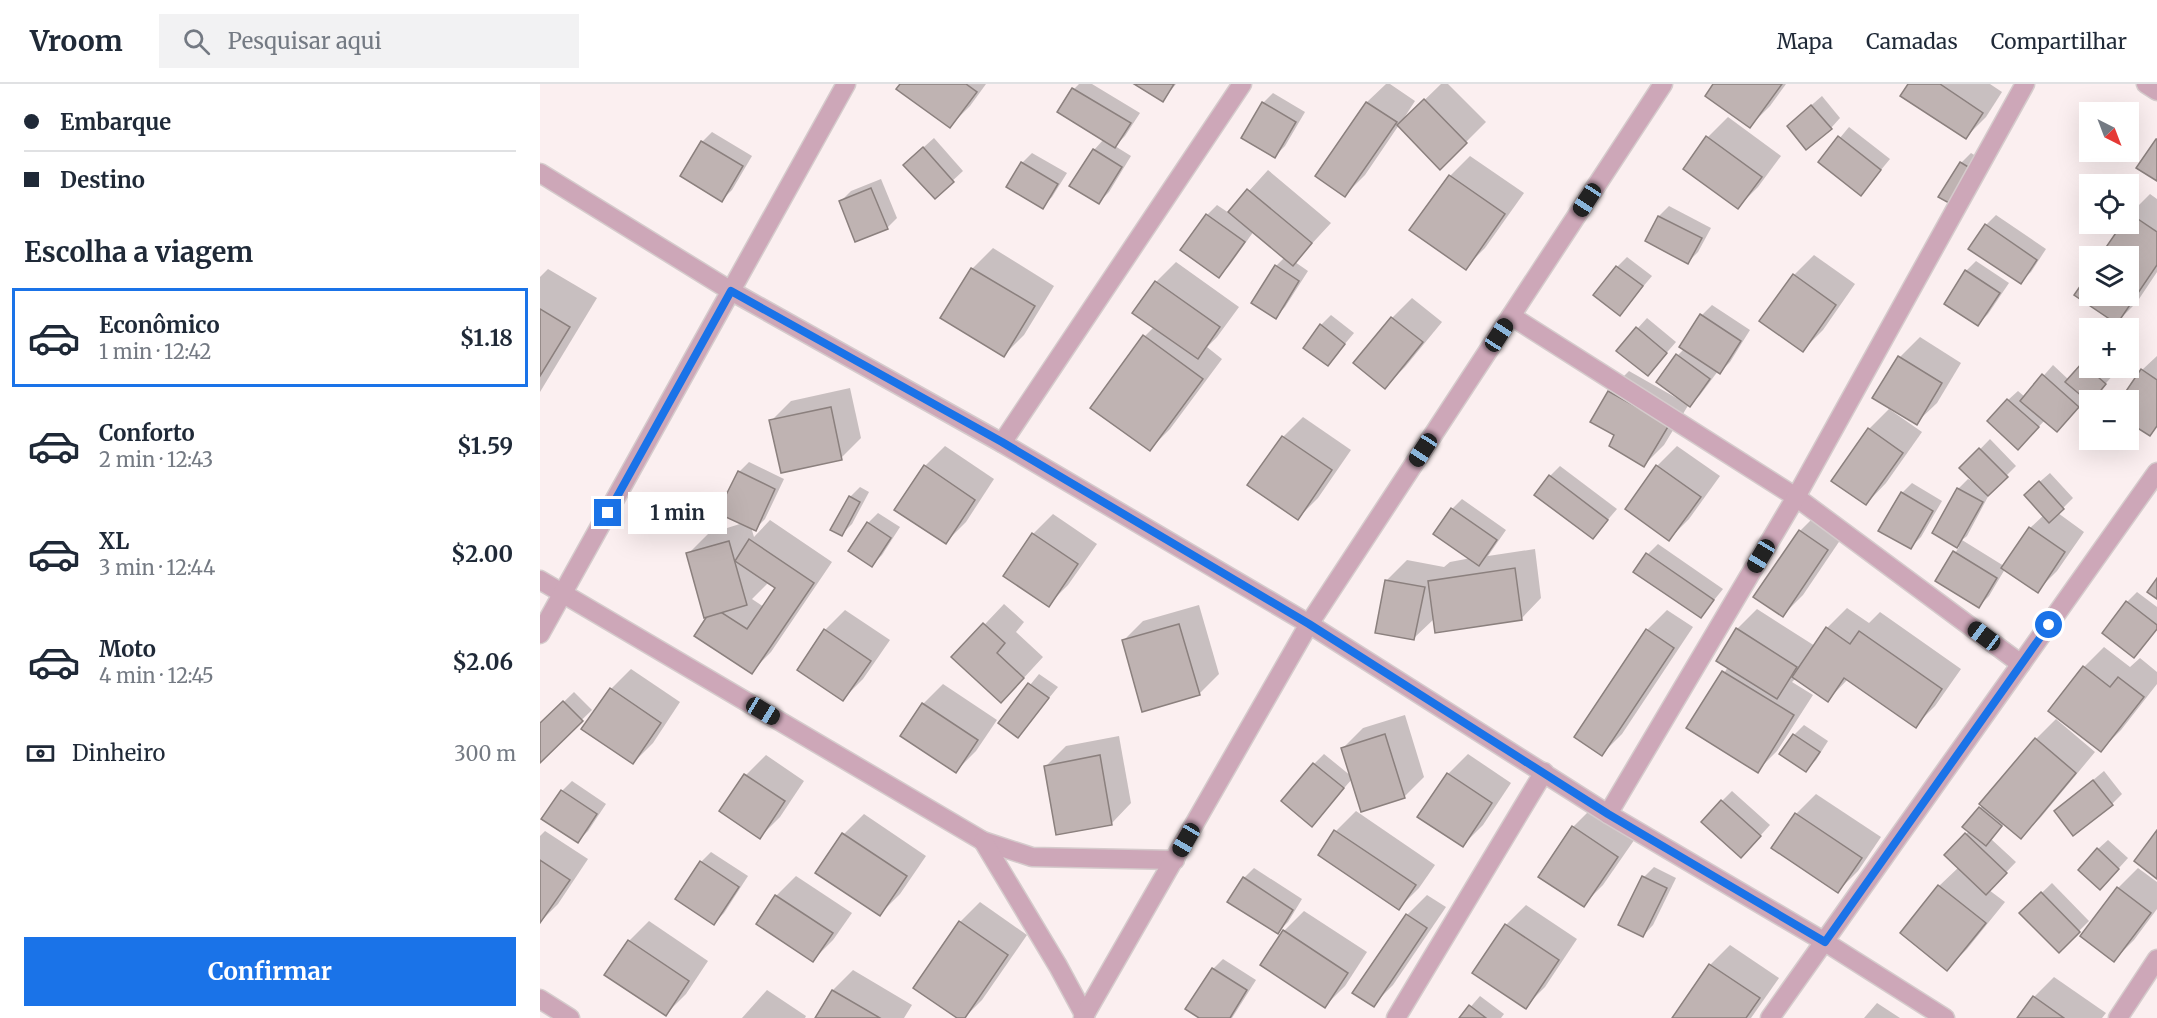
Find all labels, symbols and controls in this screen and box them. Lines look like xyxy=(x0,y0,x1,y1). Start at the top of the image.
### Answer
search box xyxy=(159,14,579,68)
text: Vroom xyxy=(30,23,123,59)
icon: search xyxy=(180,25,213,58)
text: Pesquisar aqui xyxy=(228,27,382,55)
text: Mapa xyxy=(1777,28,1833,55)
text: Camadas xyxy=(1866,28,1958,55)
text: Compartilhar xyxy=(1991,28,2127,55)
north arrow xyxy=(2079,102,2139,162)
map controls xyxy=(2079,102,2139,450)
text: Embarque xyxy=(60,108,171,136)
text: Destino xyxy=(60,166,145,194)
button: locate xyxy=(2079,174,2139,234)
car xyxy=(1570,180,1604,220)
text: Escolha a viagem xyxy=(24,235,253,269)
button: layers xyxy=(2079,246,2139,306)
icon: car xyxy=(27,311,81,365)
text: Econômico xyxy=(99,311,220,339)
car xyxy=(1482,315,1516,355)
button: + xyxy=(2079,318,2139,378)
text: $1.18 xyxy=(460,324,513,352)
text: 1 min · 12:42 xyxy=(99,339,211,364)
button: − xyxy=(2079,390,2139,450)
icon: car xyxy=(27,419,81,473)
text: Conforto xyxy=(99,419,195,447)
car xyxy=(1406,430,1440,470)
text: $1.59 xyxy=(457,432,513,460)
text: 2 min · 12:43 xyxy=(99,447,213,472)
callout: 1 min xyxy=(629,492,728,534)
route end xyxy=(594,499,621,526)
text: 1 min xyxy=(650,500,705,525)
icon: car xyxy=(27,527,81,581)
text: XL xyxy=(99,527,129,555)
car xyxy=(1744,536,1778,576)
text: $2.00 xyxy=(451,540,513,568)
text: 3 min · 12:44 xyxy=(99,555,215,580)
route start xyxy=(2035,611,2062,638)
car xyxy=(1964,618,2004,654)
icon: car xyxy=(27,635,81,689)
text: Moto xyxy=(99,635,156,663)
text: $2.06 xyxy=(452,648,513,676)
text: 4 min · 12:45 xyxy=(99,663,214,688)
car xyxy=(743,694,783,728)
icon: cash xyxy=(24,737,57,770)
text: Dinheiro xyxy=(72,739,165,767)
text: 300 m xyxy=(454,741,516,766)
car xyxy=(1169,820,1203,860)
button: Confirmar xyxy=(24,937,516,1006)

